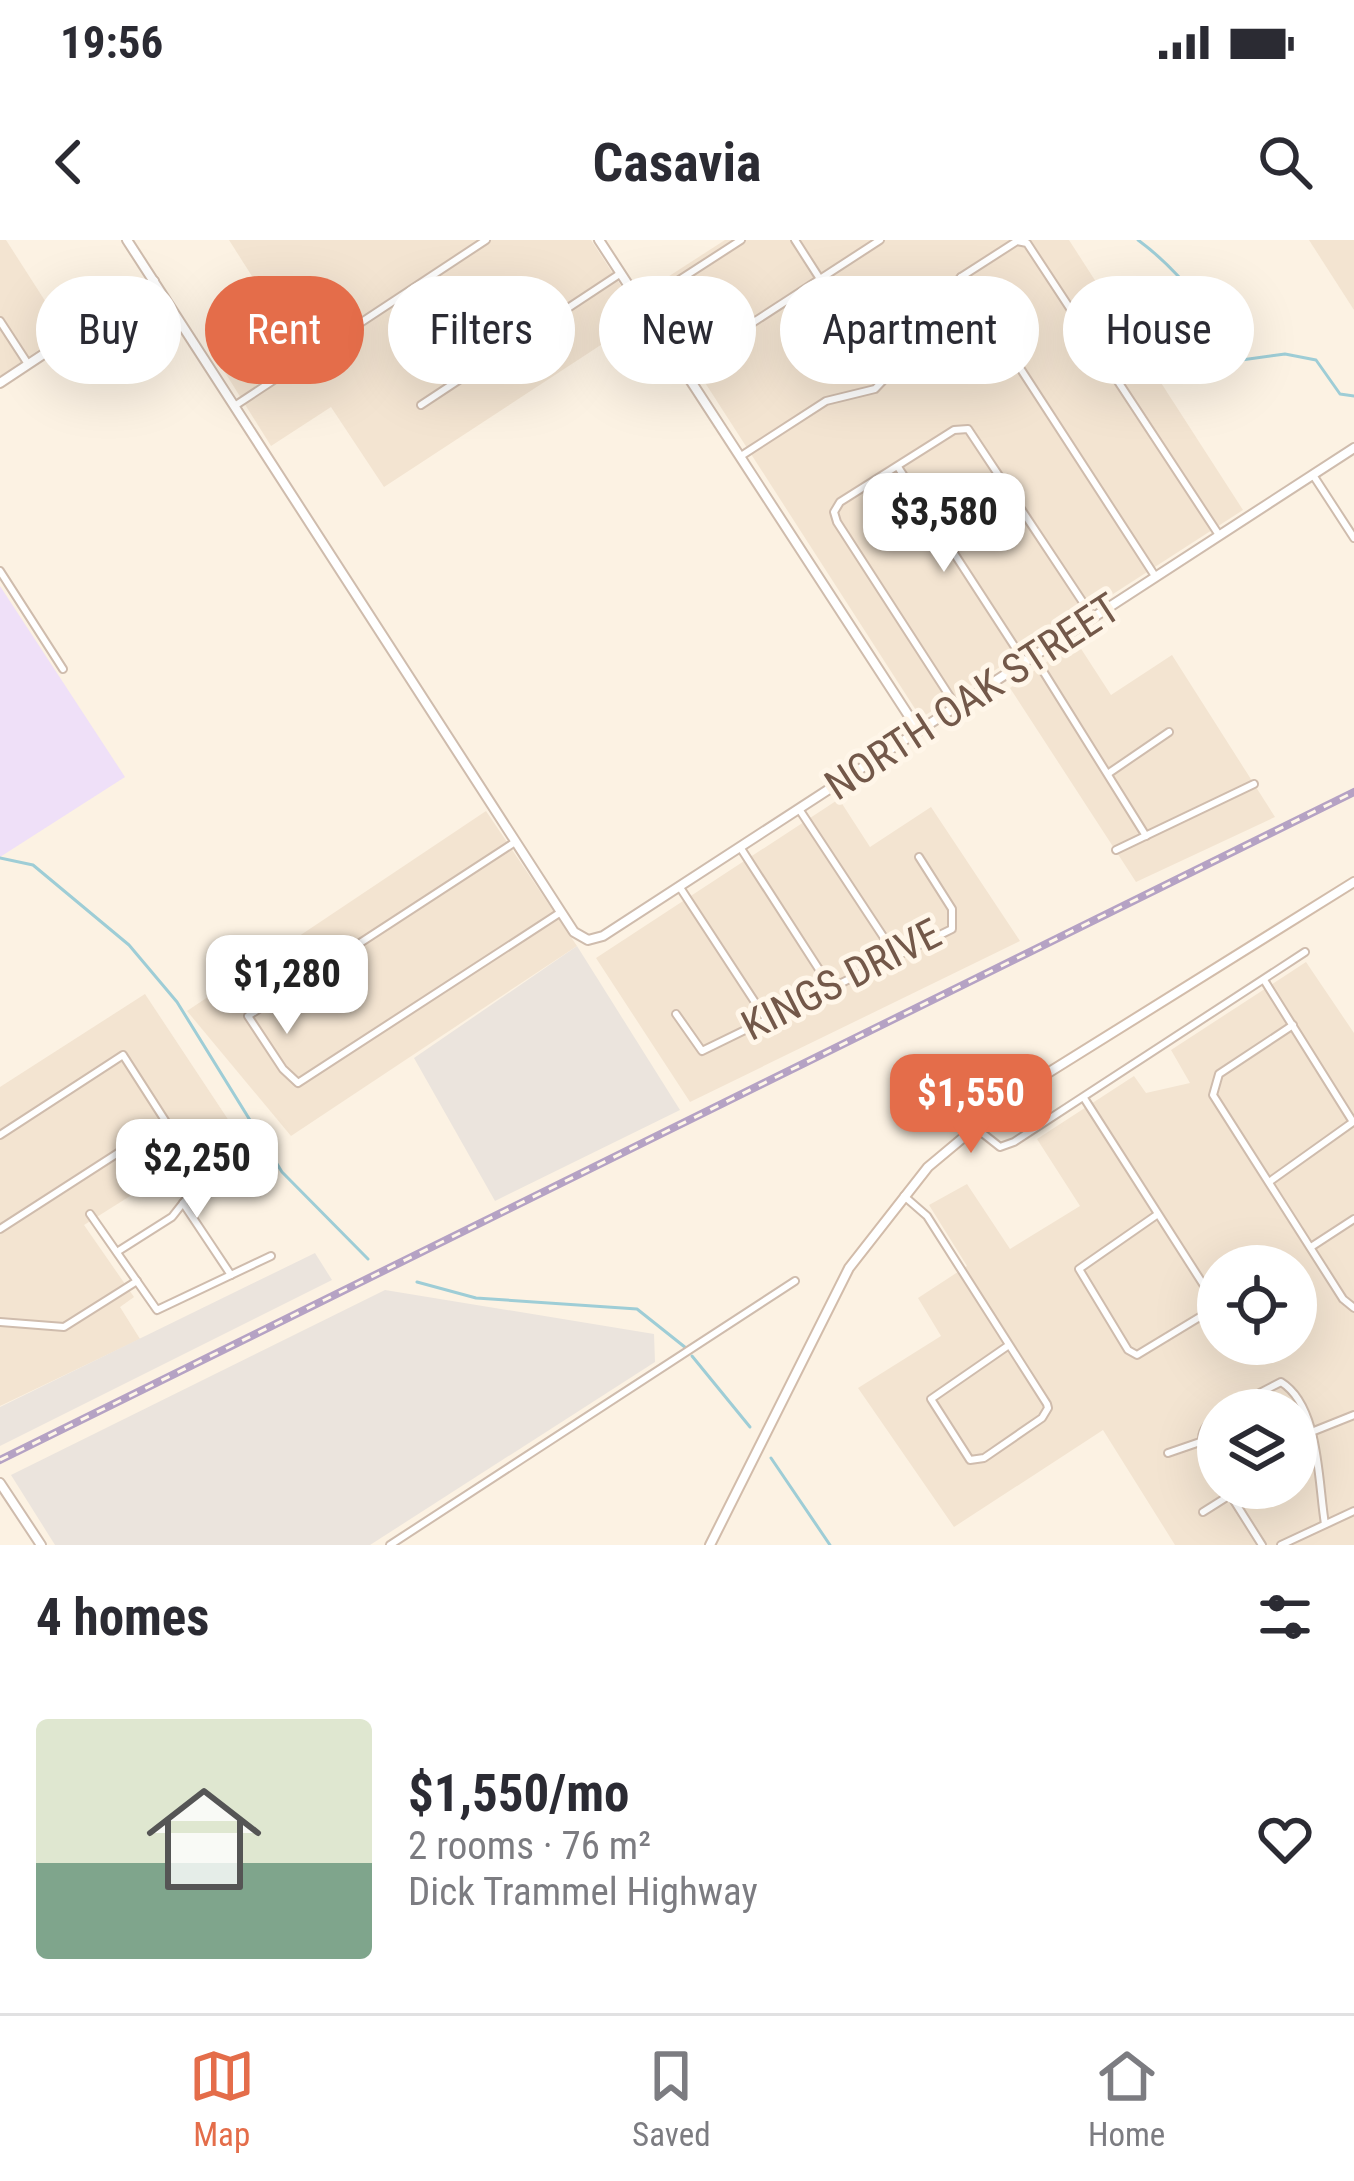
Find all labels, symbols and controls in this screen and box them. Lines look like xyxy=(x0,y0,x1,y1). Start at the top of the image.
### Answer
text: 19:56 xyxy=(60,16,163,69)
icon: back xyxy=(36,129,102,195)
icon: search xyxy=(1252,129,1318,195)
text: Casavia xyxy=(592,131,762,194)
chip: Buy xyxy=(36,276,181,384)
chip: Rent xyxy=(205,276,364,384)
chip: Filters xyxy=(388,276,575,384)
chip: New xyxy=(599,276,756,384)
chip: Apartment xyxy=(780,276,1039,384)
chip: House xyxy=(1063,276,1254,384)
pin: $3,580 xyxy=(846,473,1042,575)
text: $3,580 xyxy=(890,489,998,535)
street label: NORTH OAK STREET xyxy=(816,583,1129,810)
street label: KINGS DRIVE xyxy=(733,908,949,1051)
pin: $1,280 xyxy=(189,935,385,1037)
text: $1,280 xyxy=(233,951,341,997)
pin: $1,550 xyxy=(873,1054,1069,1156)
text: $1,550 xyxy=(917,1070,1025,1116)
pin: $2,250 xyxy=(99,1119,295,1221)
text: $2,250 xyxy=(143,1135,251,1181)
map controls xyxy=(1197,1245,1317,1509)
button: locate xyxy=(1197,1245,1317,1365)
button: layers xyxy=(1197,1389,1317,1509)
icon: filters xyxy=(1252,1584,1318,1650)
text: 4 homes xyxy=(36,1588,209,1647)
text: $1,550/mo xyxy=(408,1764,629,1823)
icon: home xyxy=(132,1767,276,1911)
icon: heart xyxy=(1252,1806,1318,1872)
text: 2 rooms · 76 m² xyxy=(408,1823,651,1869)
text: Dick Trammel Highway xyxy=(408,1869,758,1915)
tab: Map xyxy=(189,2043,255,2154)
tab: Saved xyxy=(632,2043,711,2154)
tab: Home xyxy=(1088,2043,1165,2154)

